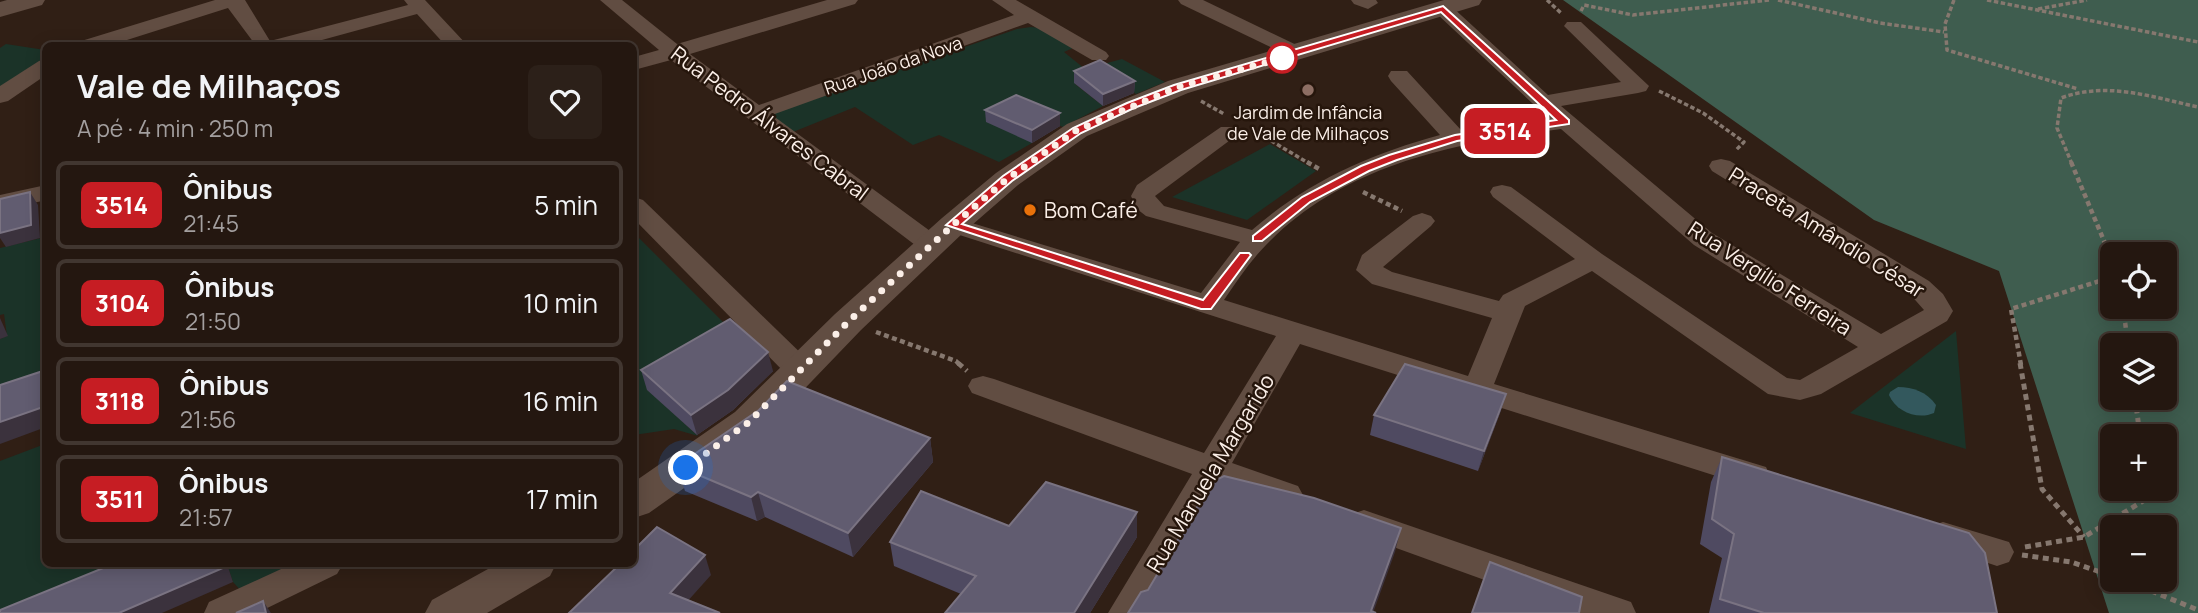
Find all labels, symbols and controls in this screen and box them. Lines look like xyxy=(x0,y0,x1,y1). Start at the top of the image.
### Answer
street label: Rua João da Nova xyxy=(821,30,965,100)
street label: Rua Pedro Álvares Cabral xyxy=(666,39,874,207)
unlabelled marker xyxy=(1267,43,1297,73)
text: Vale de Milhaços xyxy=(77,63,341,108)
button: heart xyxy=(528,65,602,139)
marker: Jardim de Infância de Vale de Milhaços xyxy=(1300,82,1316,98)
place label: Jardim de Infância de Vale de Milhaços xyxy=(1227,100,1389,145)
line badge: 3514 xyxy=(1456,108,1554,154)
text: A pé · 4 min · 250 m xyxy=(77,112,273,144)
text: 3514 xyxy=(1478,114,1532,147)
street label: Praceta Amândio César xyxy=(1724,160,1931,304)
text: Ônibus xyxy=(183,171,273,207)
text: 5 min xyxy=(534,187,598,223)
text: 3514 xyxy=(95,188,148,221)
place label: Bom Café xyxy=(1044,196,1138,224)
marker: Bom Café xyxy=(1022,202,1038,218)
text: 21:45 xyxy=(183,207,239,239)
street label: Rua Vergílio Ferreira xyxy=(1683,215,1857,341)
map controls xyxy=(2100,242,2177,592)
button: locate xyxy=(2100,242,2177,319)
text: Ônibus xyxy=(185,269,274,305)
text: 10 min xyxy=(523,285,598,321)
text: 3104 xyxy=(95,286,150,319)
text: 21:50 xyxy=(185,305,241,337)
button: layers xyxy=(2100,333,2177,410)
text: Ônibus xyxy=(180,367,269,403)
street label: Rua Manuela Margarido xyxy=(1140,369,1280,577)
text: 16 min xyxy=(523,383,598,419)
text: 3118 xyxy=(95,384,145,417)
text: 21:56 xyxy=(180,403,236,435)
button: + xyxy=(2100,424,2177,501)
your location xyxy=(668,450,703,485)
text: Ônibus xyxy=(179,465,268,501)
text: 17 min xyxy=(526,481,598,517)
text: 3511 xyxy=(95,482,144,515)
text: 21:57 xyxy=(179,501,233,533)
button: − xyxy=(2100,515,2177,592)

